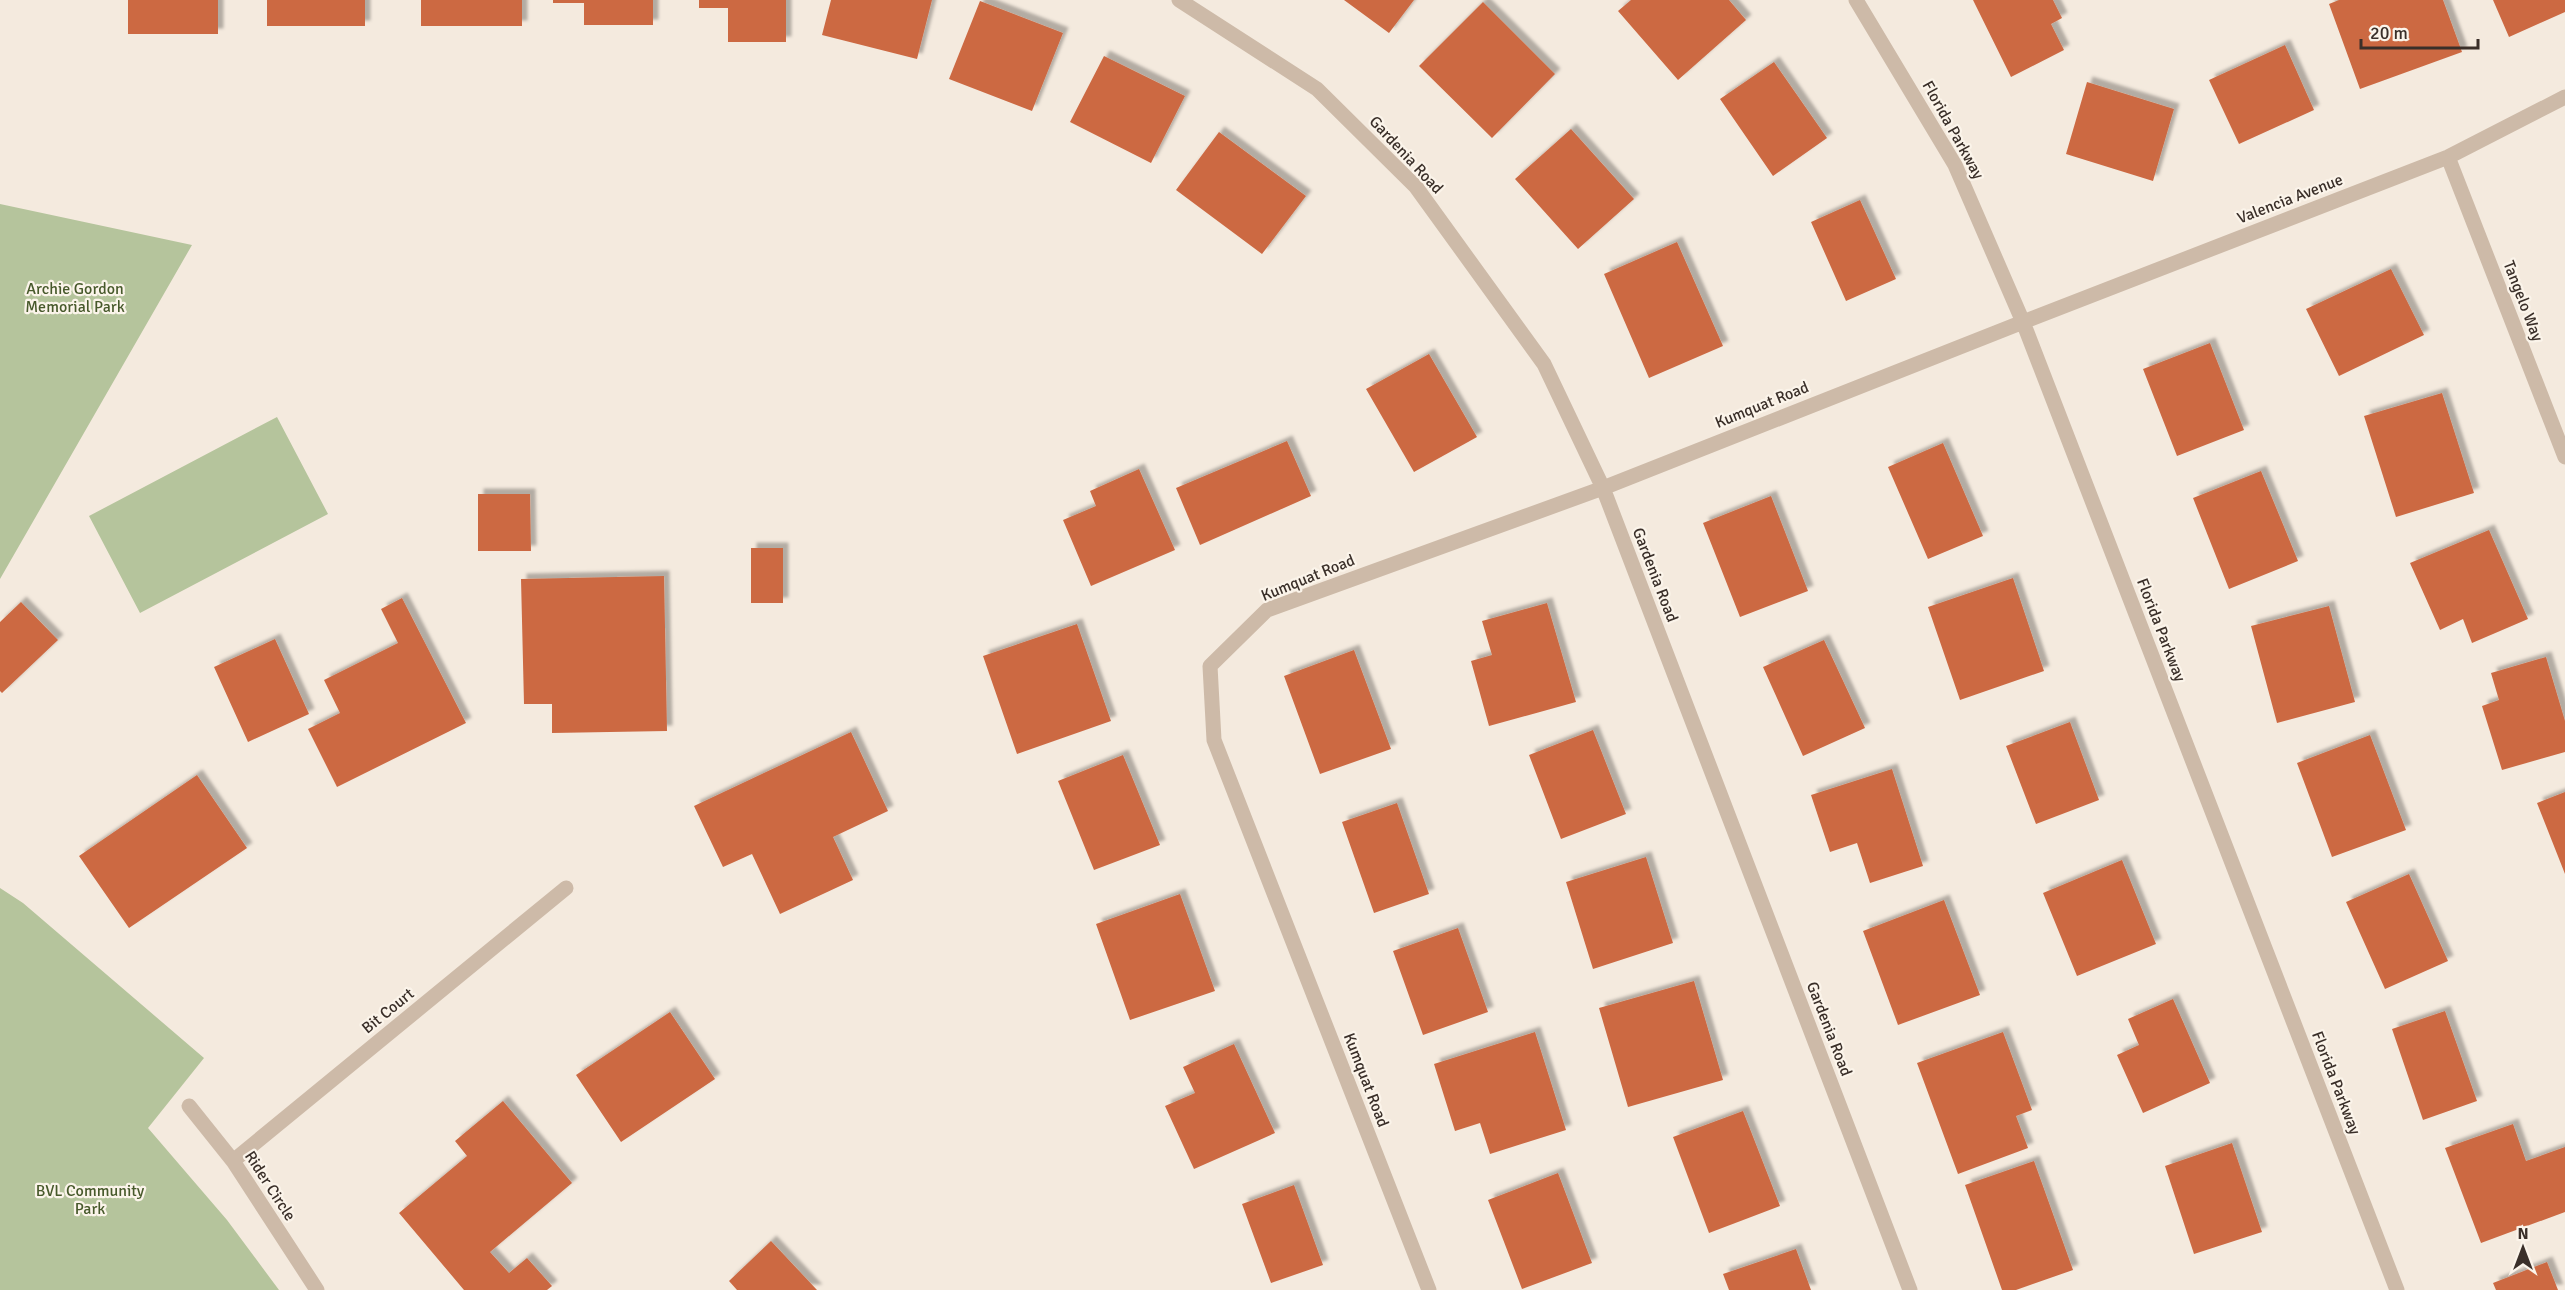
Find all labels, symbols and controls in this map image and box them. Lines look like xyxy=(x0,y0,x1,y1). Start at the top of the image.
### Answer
scale bar xyxy=(2361,12,2478,50)
text: 20 m xyxy=(2370,22,2408,44)
street label: Florida Parkway xyxy=(1918,77,1989,183)
street label: Gardenia Road xyxy=(1365,112,1447,198)
street label: Valencia Avenue xyxy=(2234,170,2346,228)
street label: Tangelo Way xyxy=(2498,258,2548,345)
park label: Archie Gordon Memorial Park xyxy=(25,279,125,317)
street label: Kumquat Road xyxy=(1712,377,1812,433)
street label: Gardenia Road xyxy=(1628,525,1682,625)
street label: Kumquat Road xyxy=(1258,550,1358,606)
street label: Florida Parkway xyxy=(2132,575,2190,685)
street label: Gardenia Road xyxy=(1802,979,1856,1079)
street label: Bit Court xyxy=(358,984,418,1038)
street label: Florida Parkway xyxy=(2307,1028,2365,1138)
street label: Kumquat Road xyxy=(1339,1030,1393,1130)
street label: Rider Circle xyxy=(240,1147,300,1225)
park label: BVL Community Park xyxy=(36,1181,145,1219)
north arrow xyxy=(2493,1218,2553,1278)
text: N xyxy=(2517,1224,2529,1244)

